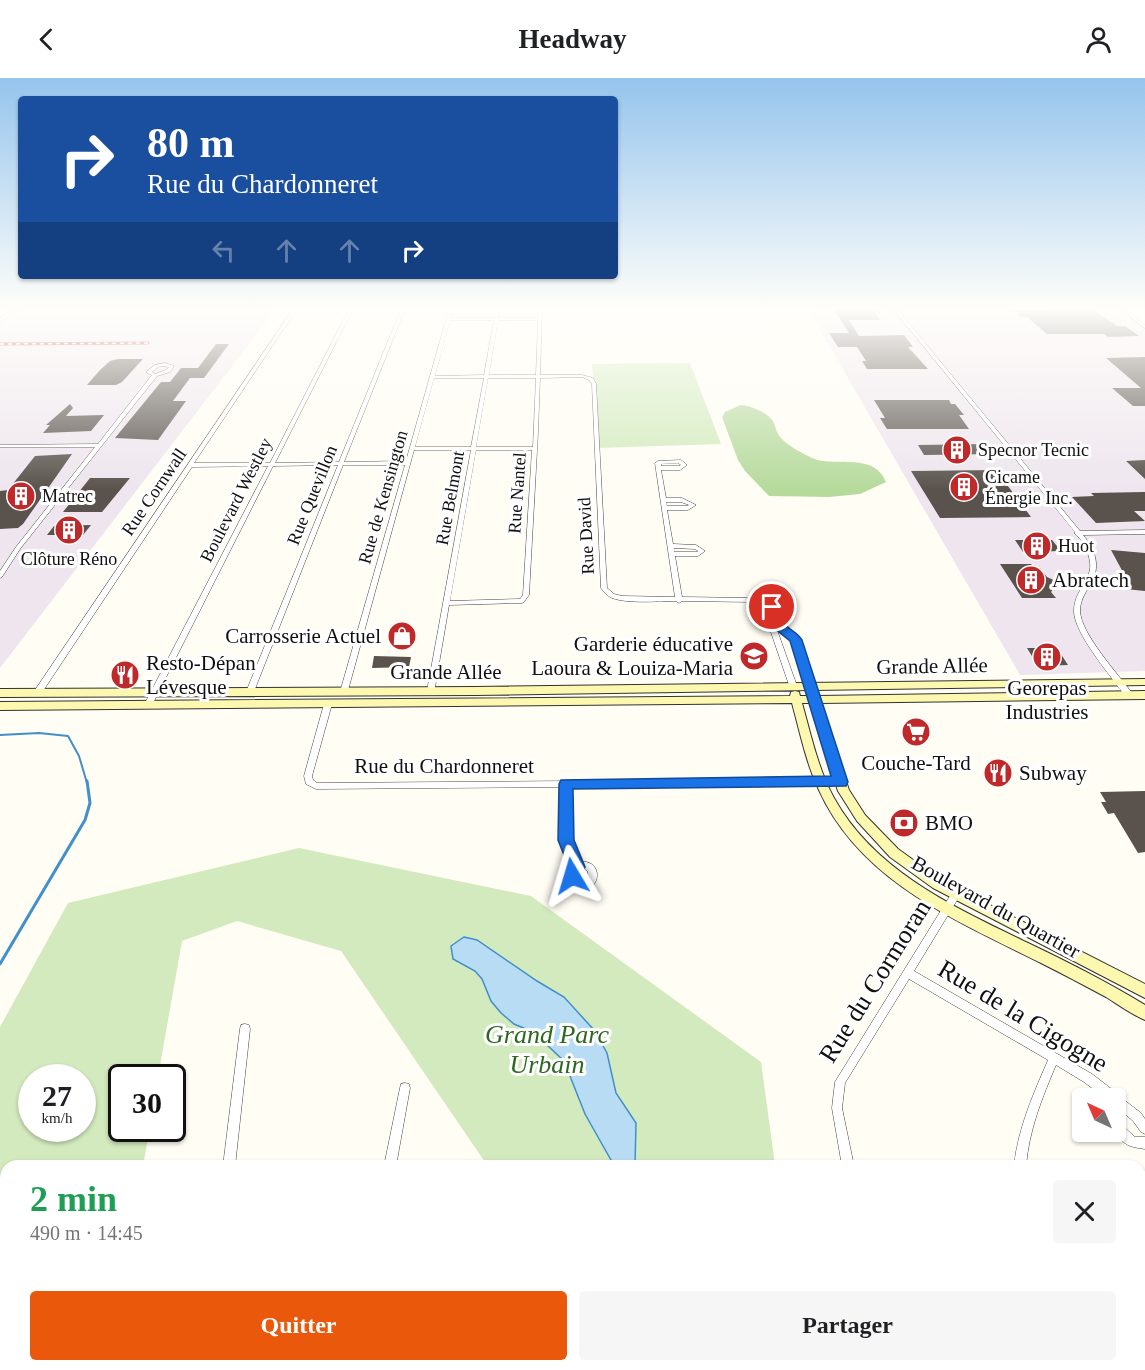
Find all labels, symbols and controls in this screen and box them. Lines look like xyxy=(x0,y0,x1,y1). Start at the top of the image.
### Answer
icon: back xyxy=(30,23,63,56)
icon: person xyxy=(1082,23,1115,56)
text: Headway xyxy=(519,24,627,54)
icon: right xyxy=(48,120,126,198)
text: 80 m xyxy=(147,120,235,166)
text: Rue du Chardonneret xyxy=(147,169,378,199)
icon: left xyxy=(207,234,240,267)
icon: ahead xyxy=(270,234,303,267)
icon: ahead xyxy=(333,234,366,267)
icon: right xyxy=(396,234,429,267)
street label: Rue de Kensington xyxy=(354,428,412,566)
building icon: Specnor Tecnic xyxy=(941,434,973,466)
street label: Boulevard Westley xyxy=(196,435,276,565)
place label: Specnor Tecnic xyxy=(978,440,1089,460)
street label: Rue Quevillon xyxy=(283,442,341,548)
street label: Rue Cornwall xyxy=(118,445,190,539)
street label: Rue Belmont xyxy=(432,449,468,547)
street label: Rue Nantel xyxy=(504,452,530,534)
place label: Cicame Énergie Inc. xyxy=(985,467,1073,508)
building icon: Cicame Énergie Inc. xyxy=(948,471,980,503)
building icon: Matrec xyxy=(5,480,37,512)
place label: Matrec xyxy=(42,486,93,506)
street label: Rue David xyxy=(574,497,598,575)
building icon: Clôture Réno xyxy=(53,514,85,546)
building icon: Huot xyxy=(1021,530,1053,562)
place label: Huot xyxy=(1058,536,1094,556)
place label: Clôture Réno xyxy=(21,549,117,569)
building icon: Abratech xyxy=(1015,564,1047,596)
place label: Abratech xyxy=(1052,568,1129,592)
pin xyxy=(746,581,797,632)
icon: arrive xyxy=(755,590,788,623)
shop icon: Carrosserie Actuel xyxy=(386,620,418,652)
place label: Carrosserie Actuel xyxy=(225,624,381,648)
place label: Garderie éducative Laoura & Louiza-Maria xyxy=(531,632,734,680)
school or university icon: Garderie éducative Laoura & Louiza-Maria xyxy=(738,640,770,672)
building icon: Georepas Industries xyxy=(1031,641,1063,673)
place label: Resto-Dépan Lévesque xyxy=(146,651,256,699)
street label: Grande Allée xyxy=(876,653,988,679)
restaurant icon: Resto-Dépan Lévesque xyxy=(109,659,141,691)
street label: Grande Allée xyxy=(390,660,502,684)
place label: Georepas Industries xyxy=(1006,676,1088,724)
supermarket icon: Couche-Tard xyxy=(900,716,932,748)
place label: Couche-Tard xyxy=(861,751,971,775)
street label: Rue du Chardonneret xyxy=(354,754,534,778)
restaurant icon: Subway xyxy=(982,757,1014,789)
place label: Subway xyxy=(1019,761,1087,785)
bank icon: BMO xyxy=(888,807,920,839)
place label: BMO xyxy=(925,811,973,835)
position arrow xyxy=(540,844,604,908)
street label: Boulevard du Quartier xyxy=(908,851,1084,963)
street label: Rue du Cormoran xyxy=(813,894,937,1068)
street label: Rue de la Cigogne xyxy=(933,954,1113,1078)
park label: Grand Parc Urbain xyxy=(485,1020,609,1079)
speed limit sign: 30 xyxy=(108,1064,186,1142)
text: 27 xyxy=(42,1079,72,1112)
north arrow xyxy=(1072,1088,1126,1142)
map controls xyxy=(1072,1088,1126,1142)
text: km/h xyxy=(42,1110,72,1126)
text: 2 min xyxy=(30,1179,117,1219)
button: close xyxy=(1053,1180,1116,1243)
text: 490 m · 14:45 xyxy=(30,1222,143,1244)
button: Quitter xyxy=(30,1291,567,1360)
button: Partager xyxy=(579,1291,1116,1360)

